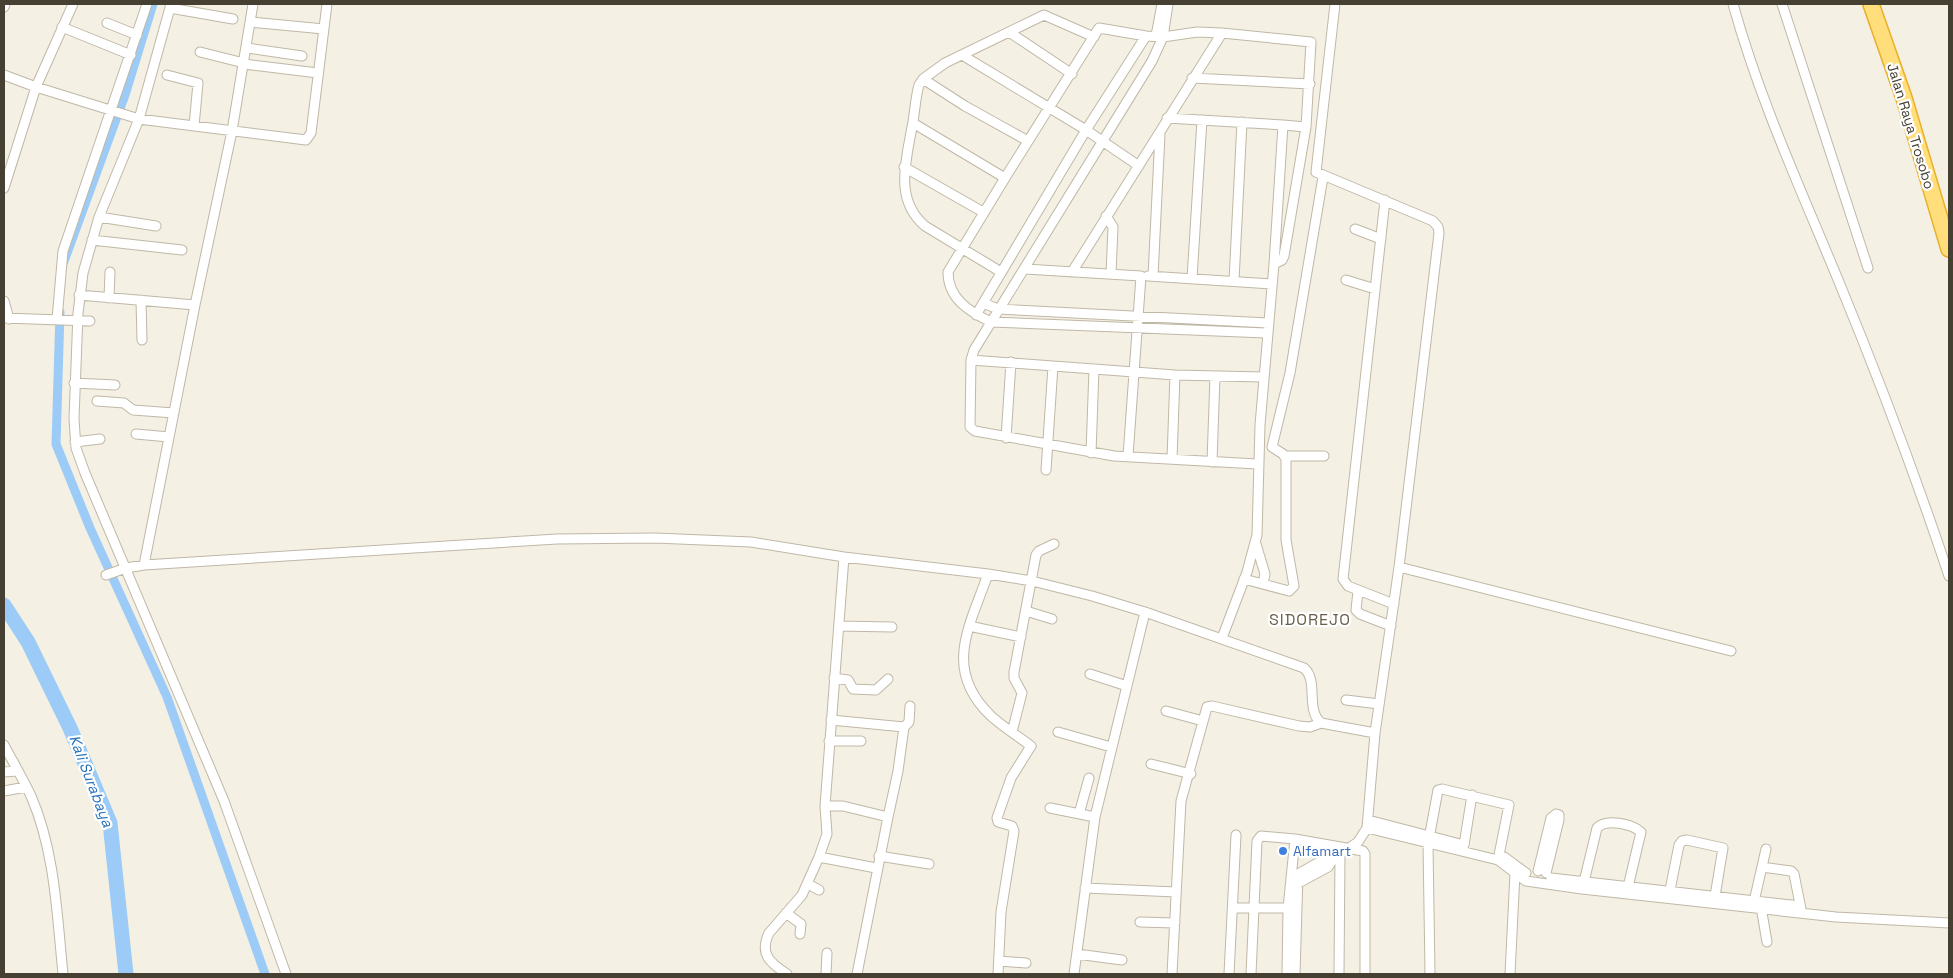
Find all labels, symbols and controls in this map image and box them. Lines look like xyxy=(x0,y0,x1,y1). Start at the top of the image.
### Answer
street label: Jalan Raya Trosobo xyxy=(1883,61,1939,191)
district label: SIDOREJO xyxy=(1269,609,1351,630)
water label: Kali Surabaya xyxy=(65,732,118,830)
place label: Alfamart xyxy=(1293,842,1351,860)
marker: Alfamart xyxy=(1277,845,1289,857)

